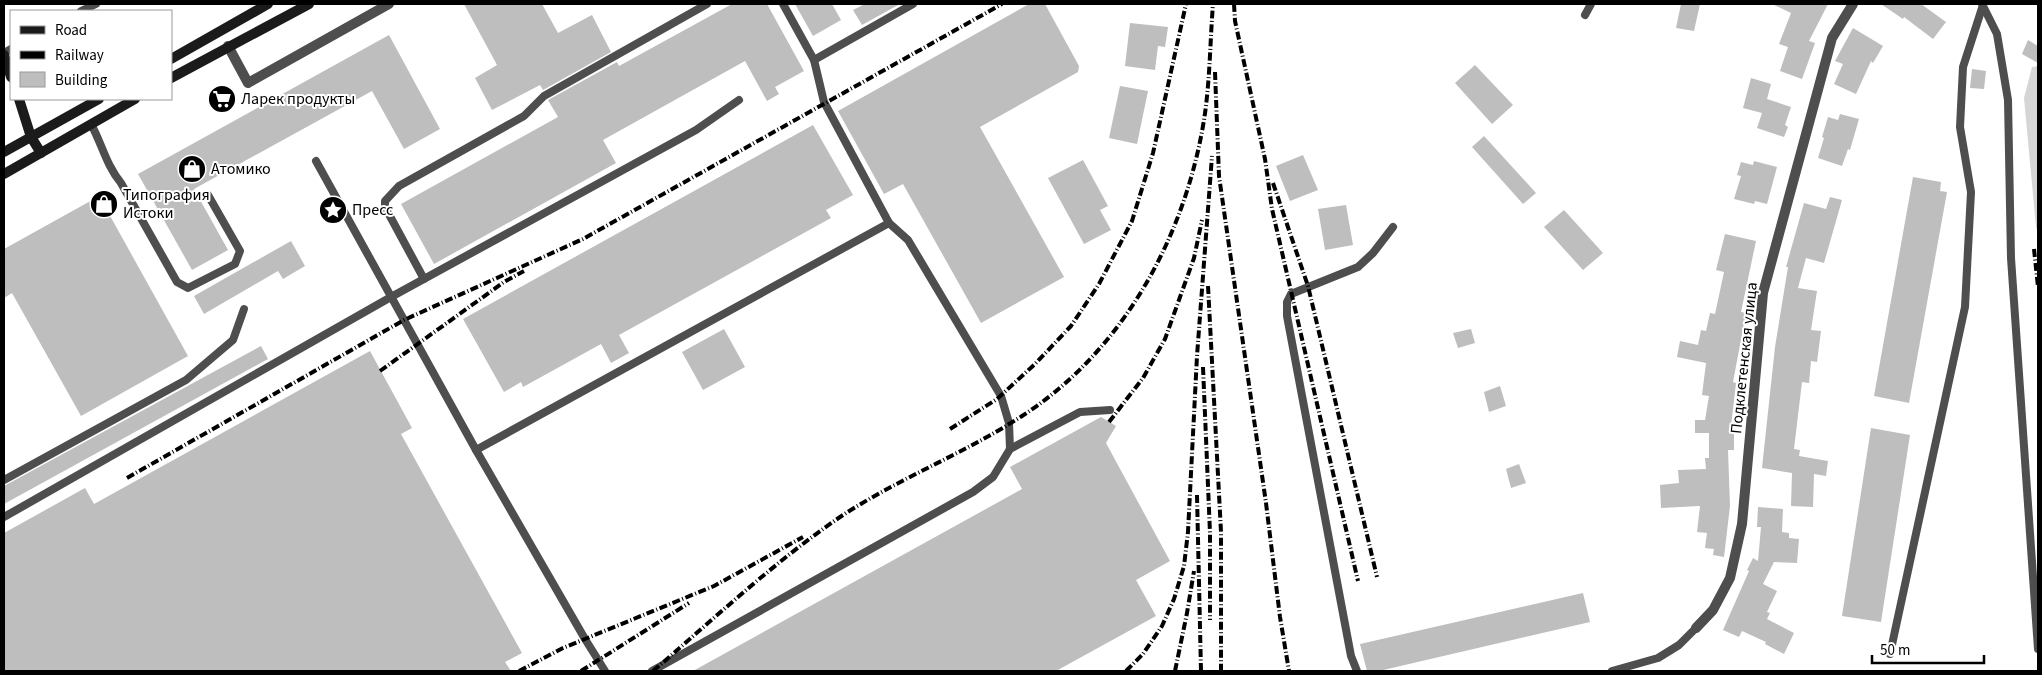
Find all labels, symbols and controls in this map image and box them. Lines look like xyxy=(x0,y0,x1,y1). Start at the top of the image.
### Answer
legend xyxy=(10,10,172,100)
text: Road xyxy=(55,20,87,41)
text: Railway xyxy=(55,45,104,66)
text: Building xyxy=(55,70,108,91)
supermarket icon: Ларек продукты xyxy=(207,84,237,114)
place label: Ларек продукты xyxy=(241,88,355,110)
shop icon: Атомико xyxy=(177,154,207,184)
place label: Атомико xyxy=(211,158,271,180)
place label: Типография Истоки xyxy=(123,184,210,224)
shop icon: Типография Истоки xyxy=(89,189,119,219)
place icon: Пресс xyxy=(318,195,348,225)
place label: Пресс xyxy=(352,199,393,221)
street label: Подклетенская улица xyxy=(1725,281,1763,435)
scale bar xyxy=(1872,632,1984,664)
text: 50 m xyxy=(1880,640,1910,661)

